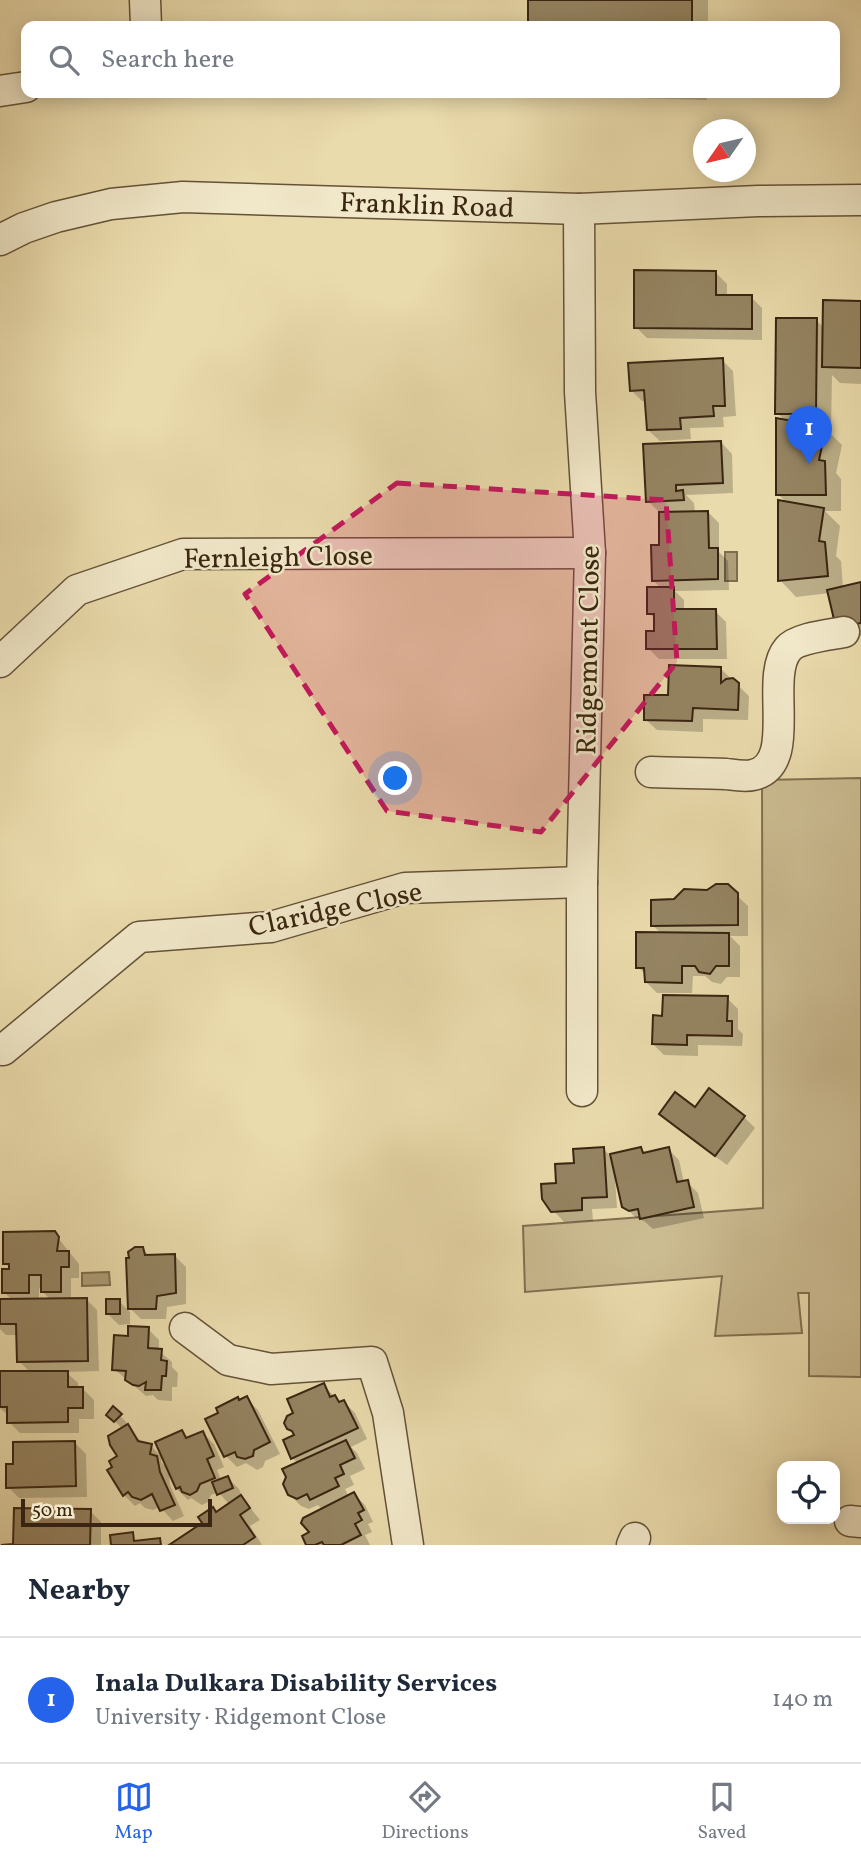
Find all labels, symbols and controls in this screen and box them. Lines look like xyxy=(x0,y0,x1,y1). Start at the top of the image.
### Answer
search box xyxy=(21,21,840,98)
icon: search xyxy=(45,41,83,79)
text: Search here xyxy=(101,42,234,78)
north arrow xyxy=(693,119,756,182)
street label: Franklin Road xyxy=(339,184,515,229)
pin: 1 xyxy=(786,406,832,464)
street label: Fernleigh Close xyxy=(183,537,373,580)
street label: Ridgemont Close xyxy=(568,545,611,755)
your location xyxy=(378,761,412,795)
street label: Claridge Close xyxy=(245,873,426,948)
map controls xyxy=(777,1461,840,1524)
button: locate xyxy=(777,1461,840,1524)
scale bar xyxy=(21,1496,212,1528)
text: 50 m xyxy=(32,1498,73,1524)
text: Nearby xyxy=(28,1570,130,1612)
text: Inala Dulkara Disability Services xyxy=(95,1666,497,1702)
text: 1 xyxy=(46,1684,56,1716)
text: 140 m xyxy=(772,1684,833,1716)
text: University · Ridgemont Close xyxy=(95,1702,386,1734)
tab: Map xyxy=(114,1778,153,1846)
tab: Directions xyxy=(382,1778,469,1846)
tab: Saved xyxy=(698,1778,746,1846)

